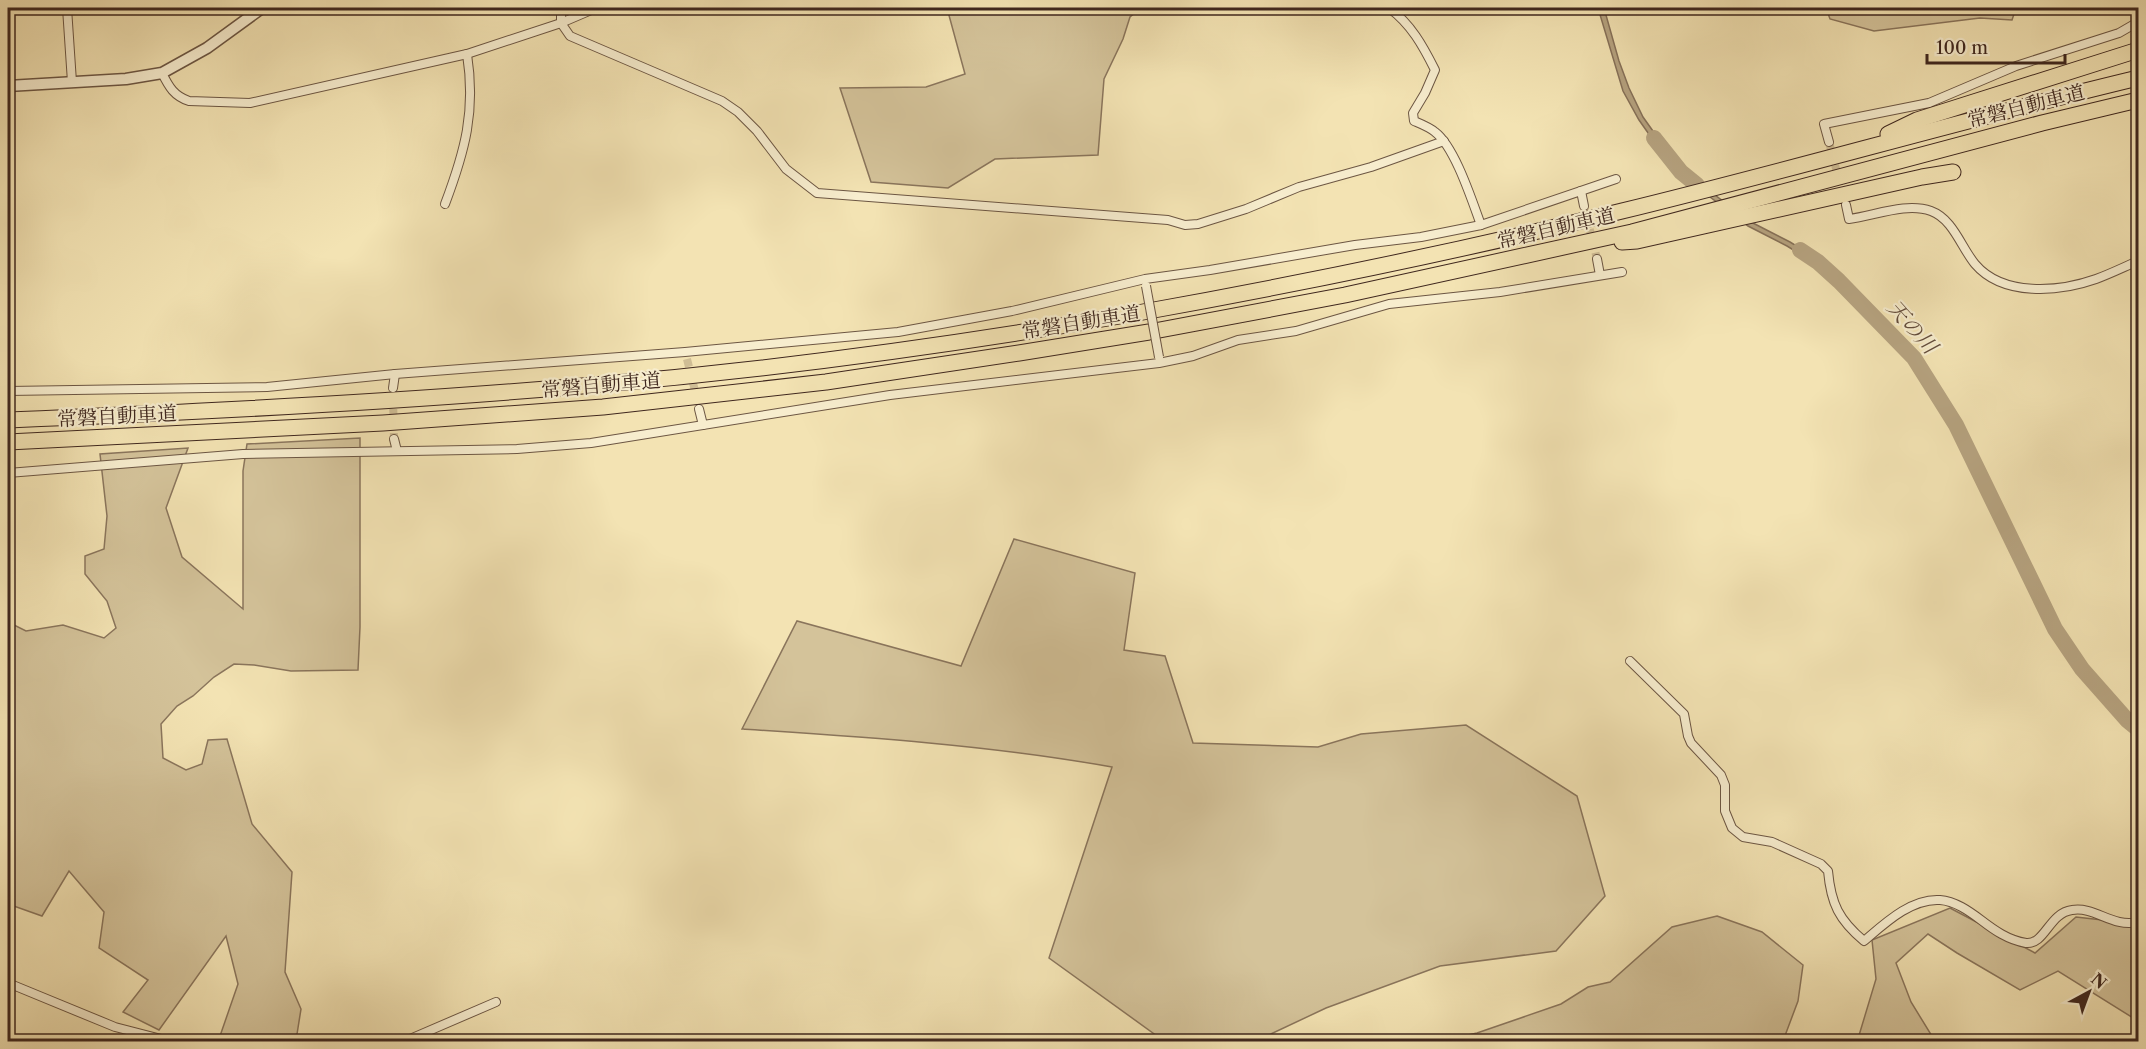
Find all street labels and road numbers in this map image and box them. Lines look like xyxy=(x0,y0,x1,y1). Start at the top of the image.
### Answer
street label: 常磐自動車道 xyxy=(1965,80,2087,132)
street label: 常磐自動車道 xyxy=(1495,203,1617,253)
street label: 常磐自動車道 xyxy=(1020,301,1142,343)
street label: 常磐自動車道 xyxy=(540,368,662,402)
street label: 常磐自動車道 xyxy=(56,401,178,431)

